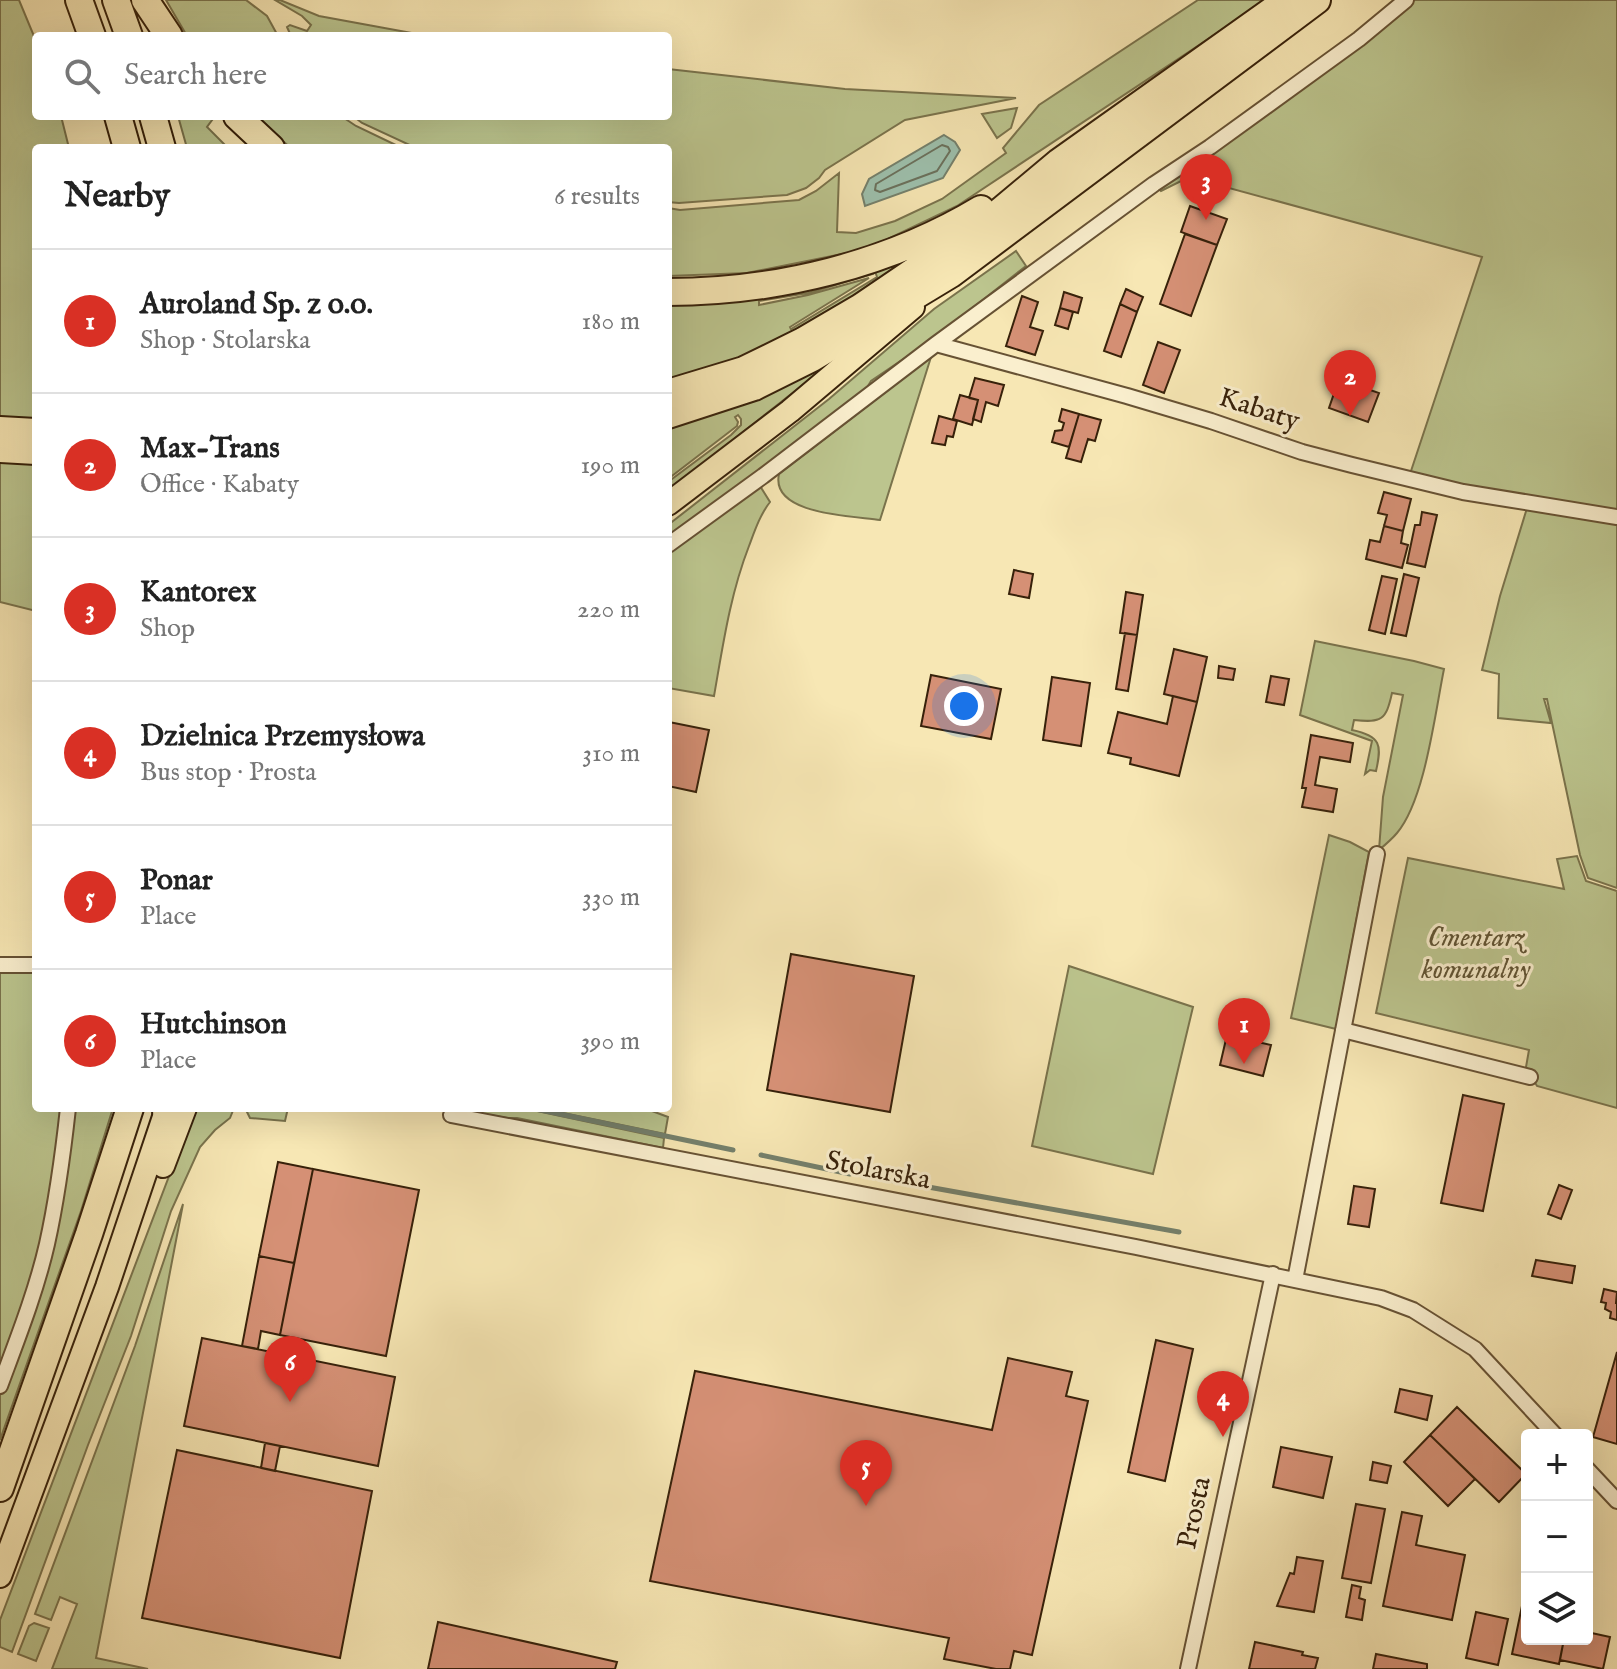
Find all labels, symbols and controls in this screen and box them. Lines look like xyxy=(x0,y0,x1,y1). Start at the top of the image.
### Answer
search box xyxy=(32,32,672,120)
icon: search xyxy=(60,54,104,98)
text: Search here xyxy=(124,57,267,95)
pin: 3 xyxy=(1180,154,1232,220)
text: Nearby xyxy=(64,175,170,218)
text: 6 results xyxy=(554,180,640,213)
text: Auroland Sp. z o.o. xyxy=(140,286,373,324)
text: 1 xyxy=(85,305,95,338)
text: 180 m xyxy=(582,305,640,338)
text: Shop · Stolarska xyxy=(140,324,311,357)
pin: 2 xyxy=(1324,350,1376,416)
street label: Kabaty xyxy=(1214,381,1304,440)
text: Max-Trans xyxy=(140,430,280,468)
text: 2 xyxy=(84,449,96,482)
text: 190 m xyxy=(580,449,640,482)
text: Office · Kabaty xyxy=(140,468,299,501)
text: Kantorex xyxy=(140,574,256,612)
text: 3 xyxy=(85,593,95,626)
text: 220 m xyxy=(577,593,640,626)
text: Shop xyxy=(140,612,195,645)
your location xyxy=(944,686,984,726)
text: Dzielnica Przemysłowa xyxy=(140,718,425,756)
text: 4 xyxy=(84,737,96,770)
text: 310 m xyxy=(582,737,640,770)
text: Bus stop · Prosta xyxy=(140,756,317,789)
text: Ponar xyxy=(140,862,213,900)
text: 5 xyxy=(85,881,95,914)
text: 330 m xyxy=(582,881,640,914)
text: Place xyxy=(140,900,196,933)
park label: Cmentarz komunalny xyxy=(1421,921,1531,988)
pin: 1 xyxy=(1218,998,1270,1064)
text: Hutchinson xyxy=(140,1006,287,1044)
text: 6 xyxy=(85,1025,95,1058)
text: 390 m xyxy=(580,1025,640,1058)
text: Place xyxy=(140,1044,196,1077)
street label: Stolarska xyxy=(823,1144,934,1198)
pin: 6 xyxy=(264,1336,316,1402)
pin: 4 xyxy=(1197,1371,1249,1437)
map controls xyxy=(1521,1429,1593,1645)
button: + xyxy=(1521,1429,1593,1501)
pin: 5 xyxy=(840,1440,892,1506)
street label: Prosta xyxy=(1170,1473,1220,1552)
button: − xyxy=(1521,1501,1593,1573)
button: layers xyxy=(1521,1573,1593,1645)

